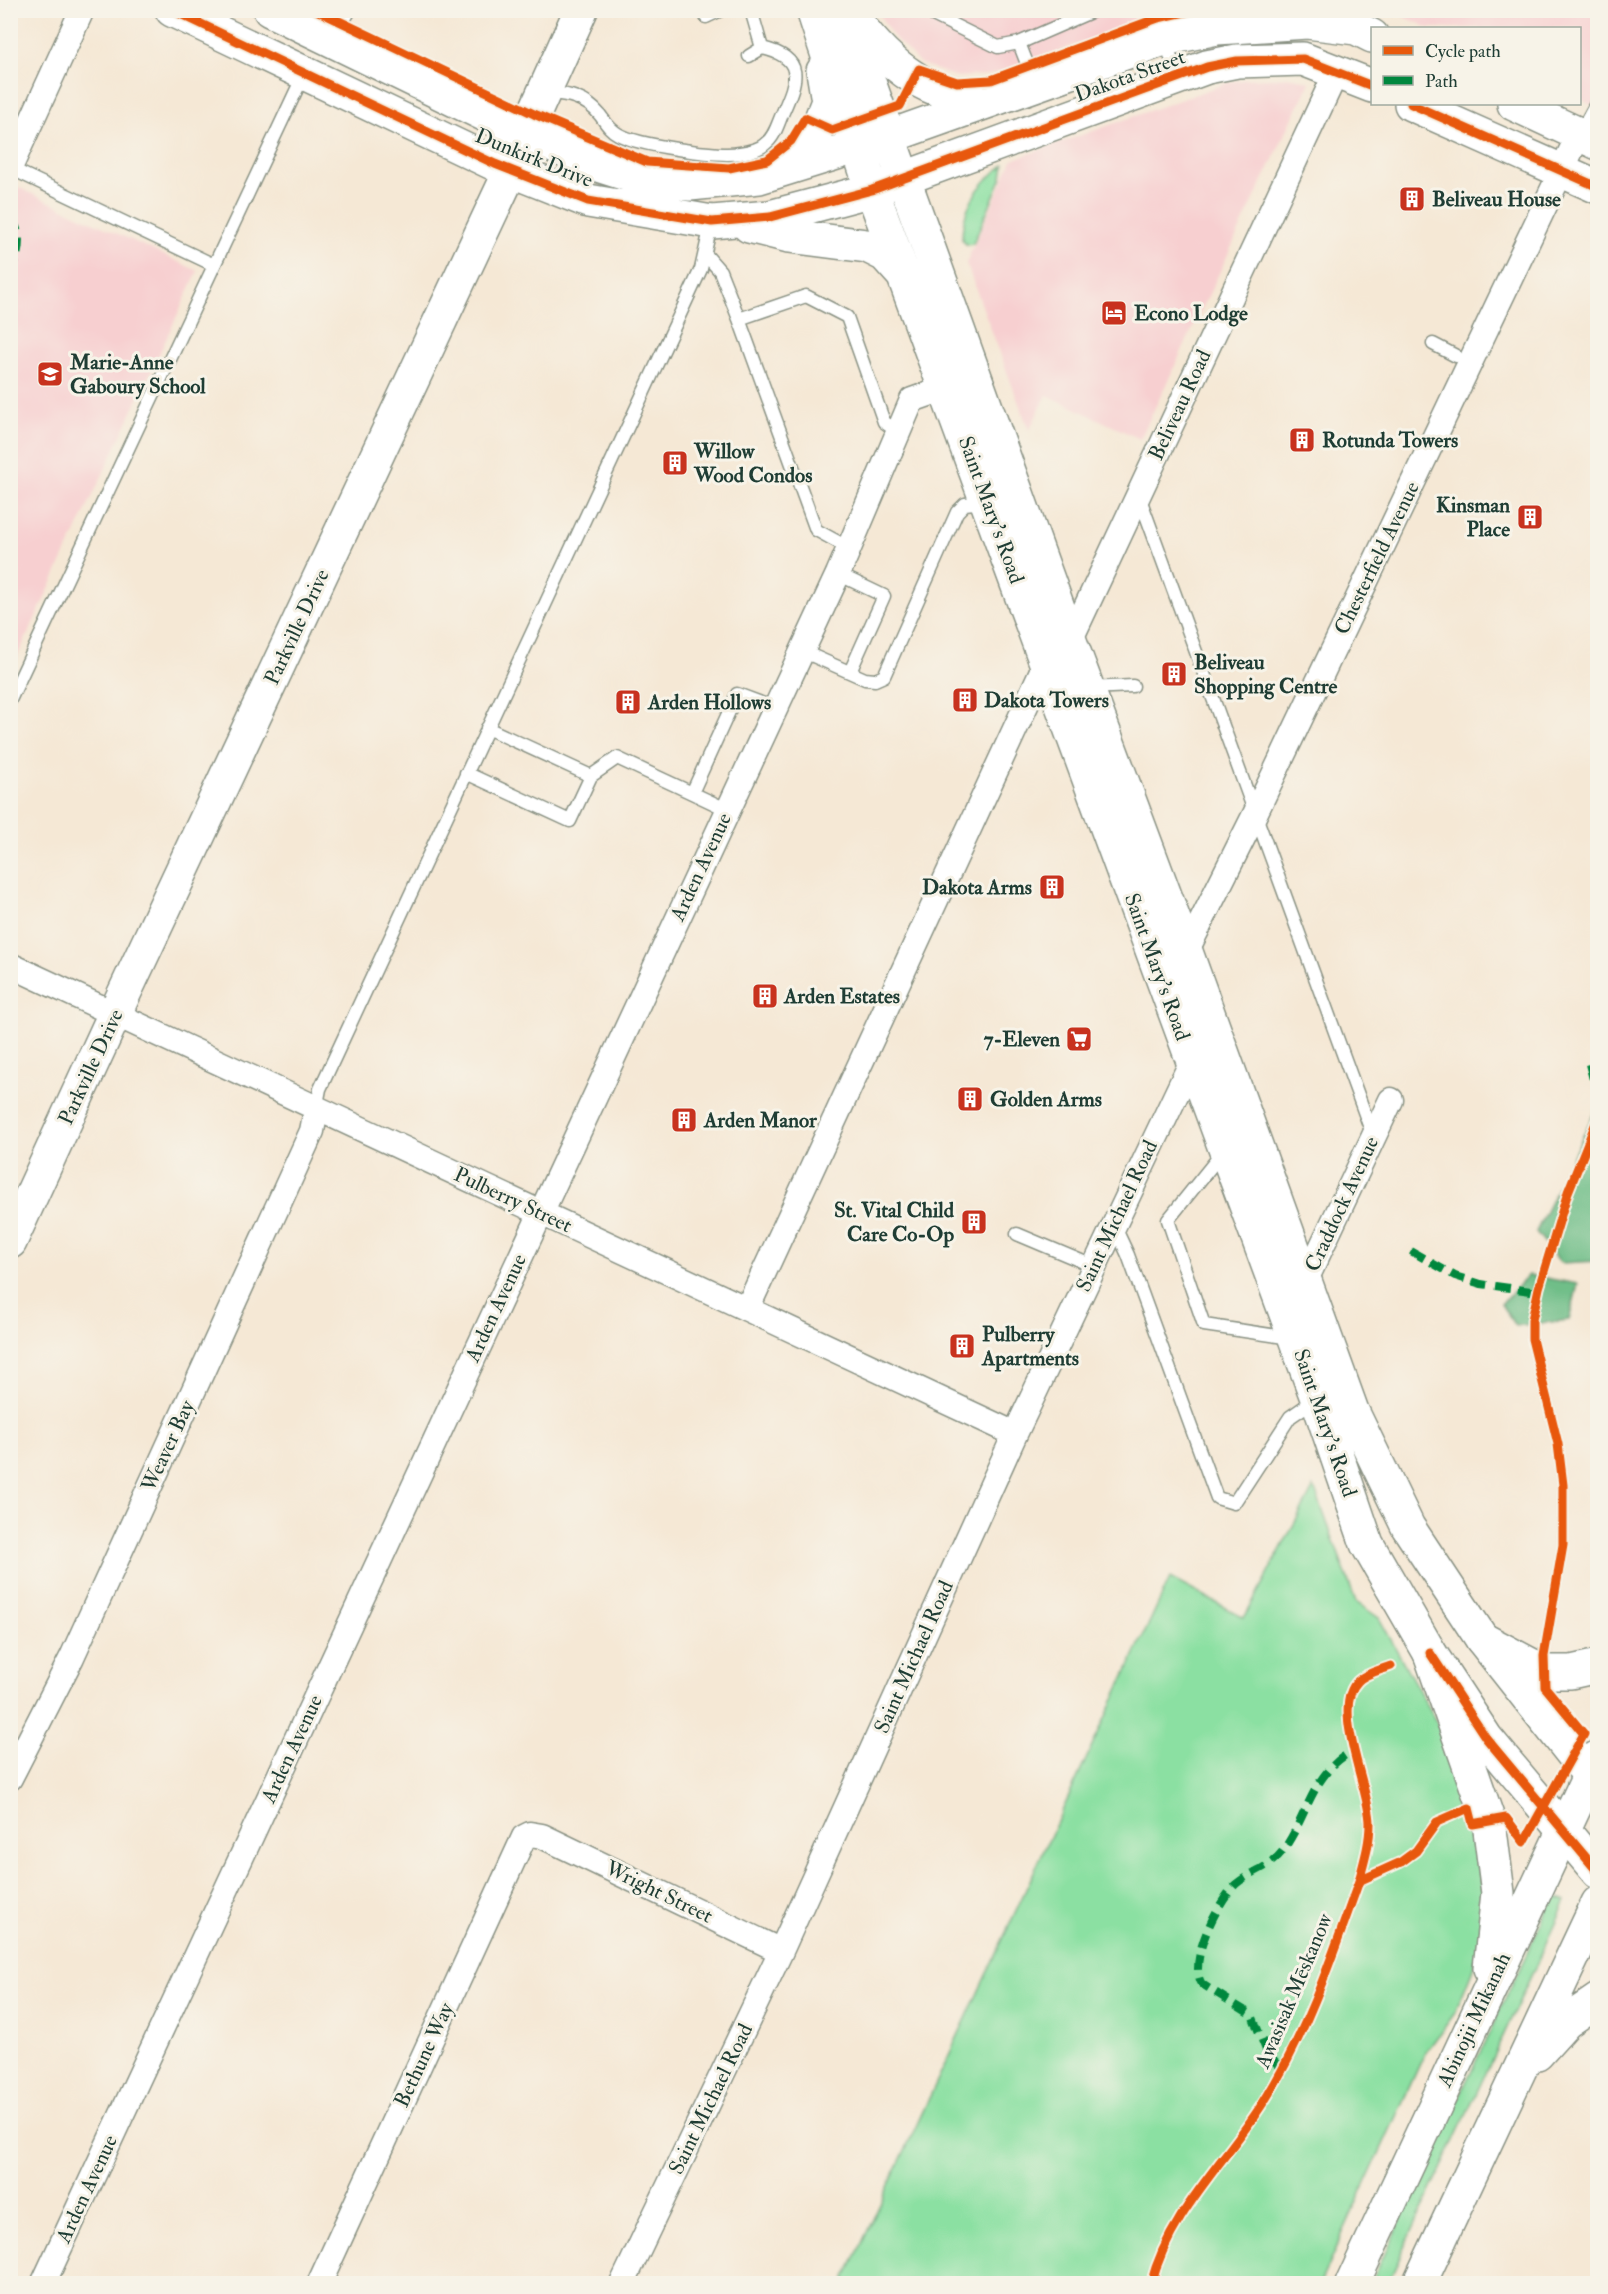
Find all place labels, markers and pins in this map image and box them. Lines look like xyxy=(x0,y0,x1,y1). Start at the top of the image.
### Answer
building icon: Beliveau House xyxy=(1397,184,1427,214)
place label: Beliveau House xyxy=(1432,186,1561,213)
hotel icon: Econo Lodge xyxy=(1099,298,1129,328)
place label: Econo Lodge xyxy=(1134,300,1248,327)
place label: Marie-Anne Gaboury School xyxy=(69,349,206,400)
school or university icon: Marie-Anne Gaboury School xyxy=(35,359,65,389)
building icon: Rotunda Towers xyxy=(1287,425,1317,455)
place label: Rotunda Towers xyxy=(1322,427,1458,454)
place label: Willow Wood Condos xyxy=(693,438,812,489)
building icon: Willow Wood Condos xyxy=(660,448,690,478)
place label: Kinsman Place xyxy=(1436,492,1510,543)
building icon: Kinsman Place xyxy=(1515,502,1545,532)
place label: Beliveau Shopping Centre xyxy=(1194,649,1338,700)
building icon: Beliveau Shopping Centre xyxy=(1159,659,1189,689)
building icon: Dakota Towers xyxy=(950,685,980,715)
building icon: Arden Hollows xyxy=(613,687,643,717)
place label: Dakota Towers xyxy=(984,687,1109,714)
place label: Arden Hollows xyxy=(647,689,771,716)
building icon: Dakota Arms xyxy=(1037,872,1067,902)
place label: Dakota Arms xyxy=(922,874,1032,901)
building icon: Arden Estates xyxy=(750,981,780,1011)
place label: Arden Estates xyxy=(783,983,900,1010)
supermarket icon: 7-Eleven xyxy=(1064,1024,1094,1054)
place label: 7-Eleven xyxy=(984,1026,1060,1053)
building icon: Golden Arms xyxy=(955,1084,985,1114)
place label: Golden Arms xyxy=(990,1086,1102,1113)
building icon: Arden Manor xyxy=(669,1105,699,1135)
place label: Arden Manor xyxy=(703,1107,818,1134)
place label: St. Vital Child Care Co-Op xyxy=(834,1197,955,1248)
building icon: St. Vital Child Care Co-Op xyxy=(959,1207,989,1237)
place label: Pulberry Apartments xyxy=(981,1321,1079,1372)
building icon: Pulberry Apartments xyxy=(947,1331,977,1361)

